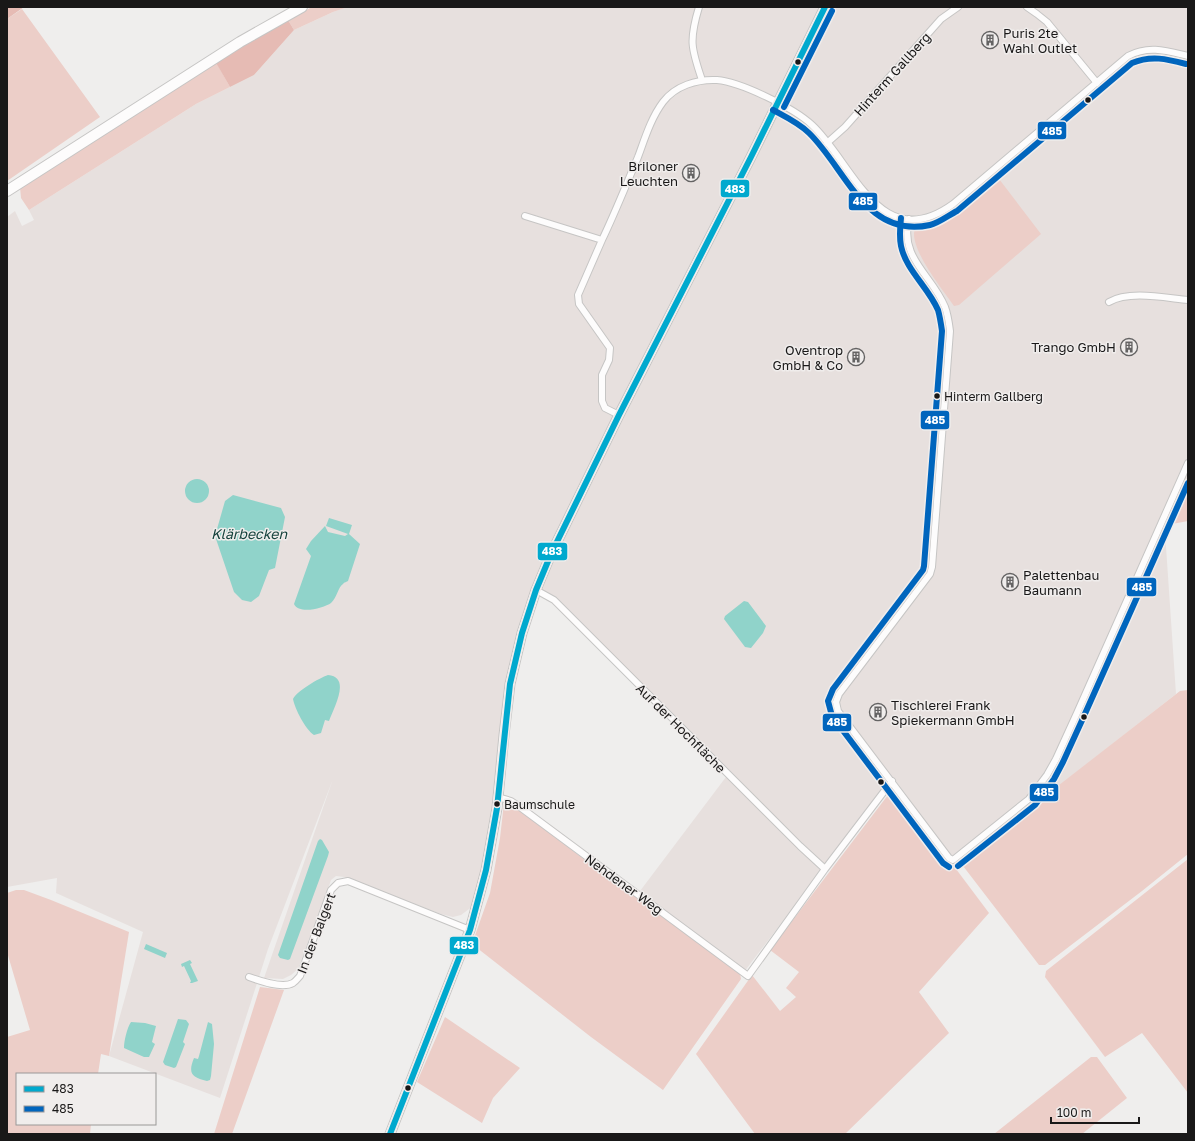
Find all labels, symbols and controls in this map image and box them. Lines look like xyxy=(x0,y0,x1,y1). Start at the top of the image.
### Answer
place label: Puris 2te Wahl Outlet xyxy=(1003,25,1077,56)
street label: Hinterm Gallberg xyxy=(850,29,934,119)
building icon: Puris 2te Wahl Outlet xyxy=(980,30,1000,50)
unlabelled marker xyxy=(793,57,803,67)
unlabelled marker xyxy=(1083,95,1093,105)
line badge: 485 xyxy=(1037,121,1067,140)
text: 485 xyxy=(1042,124,1063,137)
place label: Briloner Leuchten xyxy=(620,158,678,189)
building icon: Briloner Leuchten xyxy=(681,163,701,183)
line badge: 483 xyxy=(720,179,750,198)
text: 483 xyxy=(725,182,746,195)
line badge: 485 xyxy=(848,192,878,211)
text: 485 xyxy=(853,194,874,207)
building icon: Trango GmbH xyxy=(1119,337,1139,357)
place label: Trango GmbH xyxy=(1031,339,1116,355)
place label: Oventrop GmbH & Co xyxy=(773,342,843,373)
building icon: Oventrop GmbH & Co xyxy=(846,347,866,367)
place label: Hinterm Gallberg xyxy=(944,389,1043,404)
marker: Hinterm Gallberg xyxy=(932,391,942,401)
line badge: 485 xyxy=(920,410,950,430)
text: 485 xyxy=(925,413,946,426)
water label: Klärbecken xyxy=(211,525,288,542)
line badge: 483 xyxy=(537,542,568,561)
text: 483 xyxy=(542,544,563,557)
place label: Palettenbau Baumann xyxy=(1023,567,1099,598)
building icon: Palettenbau Baumann xyxy=(1000,572,1020,592)
line badge: 485 xyxy=(1126,577,1157,597)
text: 485 xyxy=(1132,580,1153,593)
street label: Auf der Hochfläche xyxy=(633,680,729,776)
place label: Tischlerei Frank Spiekermann GmbH xyxy=(891,697,1015,728)
building icon: Tischlerei Frank Spiekermann GmbH xyxy=(868,702,888,722)
unlabelled marker xyxy=(1079,712,1089,722)
line badge: 485 xyxy=(822,713,852,732)
text: 485 xyxy=(827,715,848,728)
unlabelled marker xyxy=(876,777,886,787)
line badge: 485 xyxy=(1029,783,1059,802)
text: 485 xyxy=(1034,785,1055,798)
place label: Baumschule xyxy=(504,797,575,812)
marker: Baumschule xyxy=(492,799,502,809)
street label: Nehdener Weg xyxy=(582,850,666,918)
street label: In der Balgert xyxy=(293,890,339,976)
line badge: 483 xyxy=(449,936,479,955)
text: 483 xyxy=(454,938,475,951)
legend xyxy=(16,1073,156,1125)
text: 483 xyxy=(52,1081,74,1096)
unlabelled marker xyxy=(403,1083,413,1093)
scale bar xyxy=(1051,1099,1139,1125)
text: 485 xyxy=(52,1101,74,1116)
text: 100 m xyxy=(1057,1105,1091,1120)

